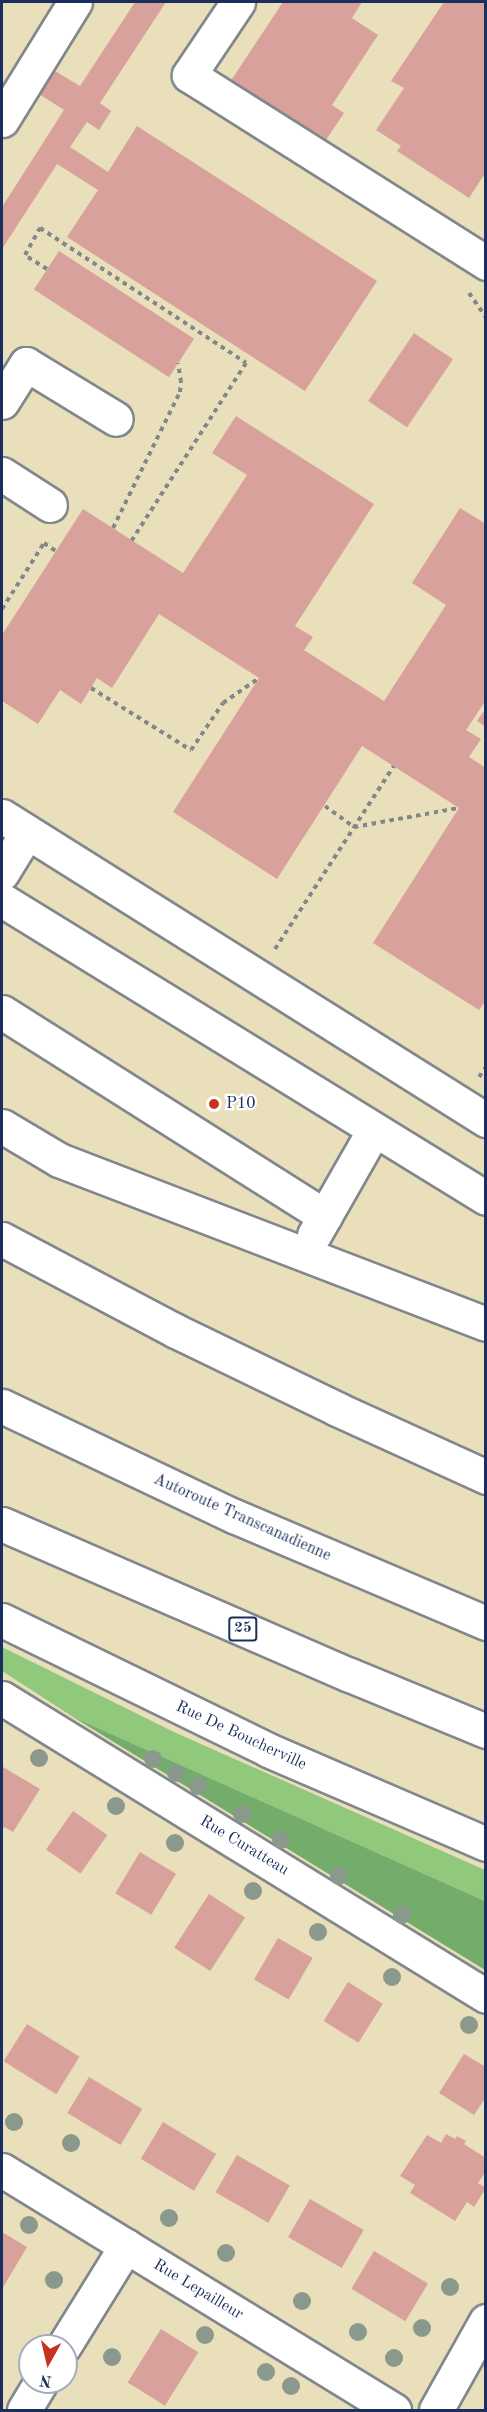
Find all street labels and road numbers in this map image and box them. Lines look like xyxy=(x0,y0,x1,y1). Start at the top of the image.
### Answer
street label: Autoroute Transcanadienne xyxy=(150,1470,334,1566)
road number: 25 xyxy=(228,1617,258,1641)
street label: Rue De Boucherville xyxy=(173,1697,309,1775)
street label: Rue Curatteau xyxy=(196,1812,292,1880)
street label: Rue Lepailleur xyxy=(150,2256,246,2324)

